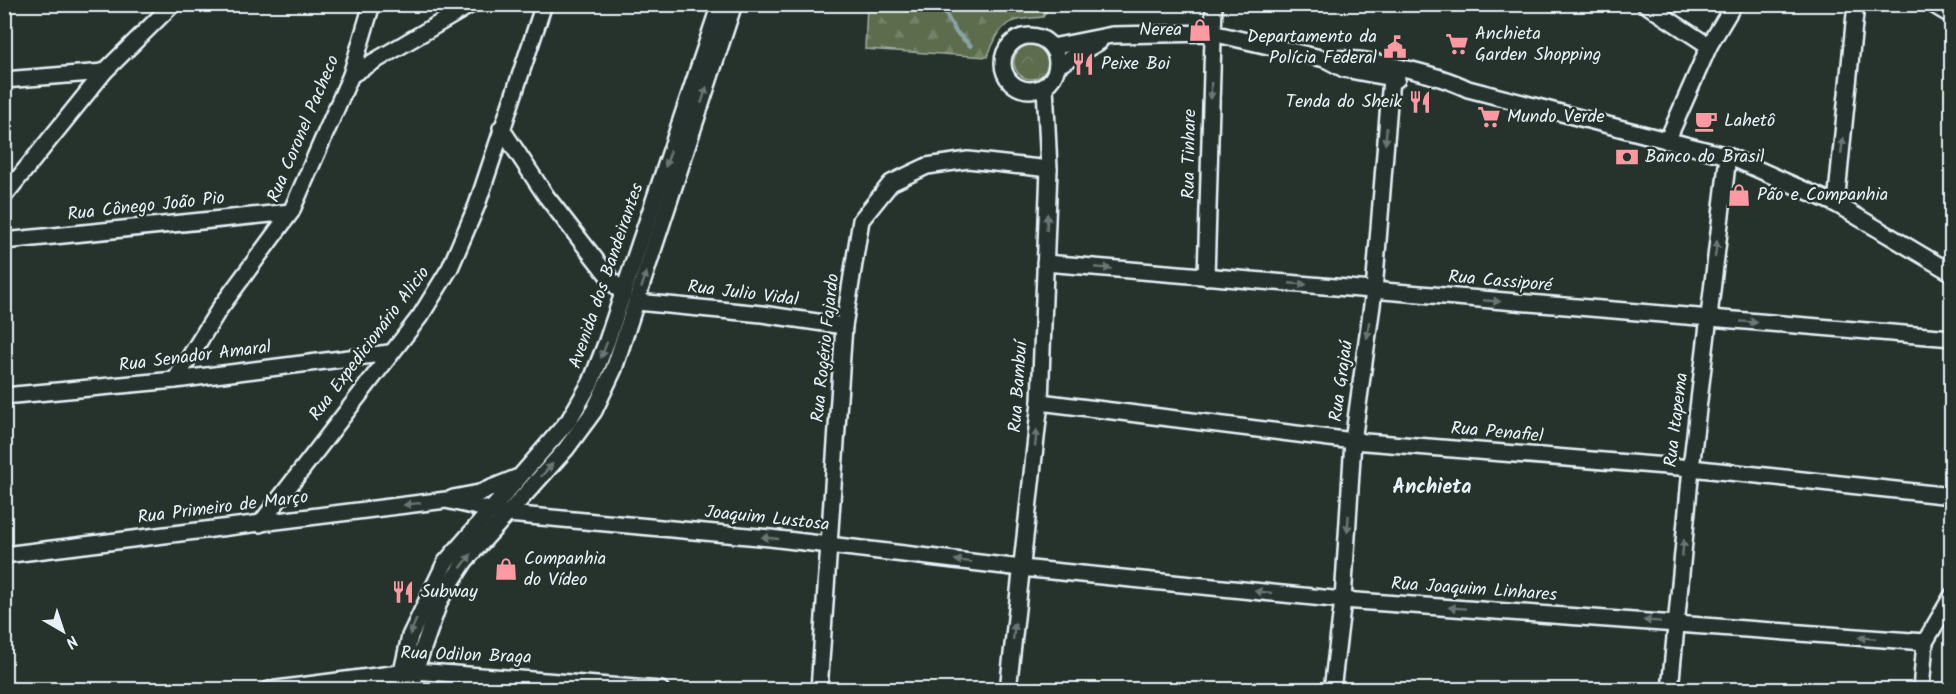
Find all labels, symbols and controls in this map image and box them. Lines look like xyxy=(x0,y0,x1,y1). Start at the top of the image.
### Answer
place label: Nerea xyxy=(1139,16,1182,45)
shop icon: Nerea xyxy=(1187,17,1213,43)
place label: Anchieta Garden Shopping xyxy=(1475,20,1601,70)
place label: Departamento da Polícia Federal xyxy=(1247,23,1378,73)
supermarket icon: Anchieta Garden Shopping xyxy=(1444,31,1470,57)
public building icon: Departamento da Polícia Federal xyxy=(1382,34,1408,60)
place label: Peixe Boi xyxy=(1101,50,1171,79)
street label: Rua Coronel Pacheco xyxy=(260,51,348,207)
restaurant icon: Peixe Boi xyxy=(1070,51,1096,77)
one-way arrow xyxy=(1206,82,1216,101)
one-way arrow xyxy=(700,86,710,104)
place label: Tenda do Sheik xyxy=(1286,88,1403,117)
restaurant icon: Tenda do Sheik xyxy=(1407,89,1433,115)
place label: Mundo Verde xyxy=(1507,103,1605,132)
supermarket icon: Mundo Verde xyxy=(1476,104,1502,130)
place label: Lahetô xyxy=(1724,107,1776,136)
cafe icon: Lahetô xyxy=(1693,108,1719,134)
street label: Rua Tinhare xyxy=(1175,109,1205,199)
one-way arrow xyxy=(1382,126,1391,145)
one-way arrow xyxy=(1837,136,1847,155)
place label: Banco do Brasil xyxy=(1645,143,1765,172)
bank icon: Banco do Brasil xyxy=(1614,144,1640,170)
one-way arrow xyxy=(663,151,673,169)
street label: Avenida dos Bandeirantes xyxy=(562,179,653,373)
place label: Pão e Companhia xyxy=(1757,181,1888,210)
shop icon: Pão e Companhia xyxy=(1726,182,1752,208)
street label: Rua Cônego João Pio xyxy=(66,184,226,230)
one-way arrow xyxy=(1042,212,1051,231)
one-way arrow xyxy=(1712,240,1721,259)
street label: Rua Expedicionário Alicio xyxy=(302,260,438,428)
one-way arrow xyxy=(1094,263,1113,273)
street label: Rua Cassiporé xyxy=(1447,263,1554,301)
one-way arrow xyxy=(640,271,649,289)
street label: Rua Rogério Fajardo xyxy=(804,272,848,424)
street label: Rua Julio Vidal xyxy=(686,273,801,315)
one-way arrow xyxy=(1288,280,1307,289)
one-way arrow xyxy=(1482,296,1501,305)
one-way arrow xyxy=(1740,317,1759,327)
one-way arrow xyxy=(1364,321,1373,340)
street label: Rua Senador Amaral xyxy=(117,333,273,381)
street label: Rua Bambuí xyxy=(1001,338,1037,434)
street label: Rua Grajaú xyxy=(1322,338,1362,424)
one-way arrow xyxy=(599,341,608,359)
street label: Rua Itapema xyxy=(1657,371,1697,469)
street label: Rua Penafiel xyxy=(1450,415,1545,452)
one-way arrow xyxy=(1031,428,1041,447)
one-way arrow xyxy=(540,463,553,478)
district label: Anchieta xyxy=(1393,472,1471,504)
street label: Rua Primeiro de Março xyxy=(136,483,310,533)
street label: Joaquim Lustosa xyxy=(703,498,831,540)
one-way arrow xyxy=(402,499,421,509)
one-way arrow xyxy=(1343,514,1352,533)
one-way arrow xyxy=(760,533,779,543)
one-way arrow xyxy=(1678,538,1687,557)
place label: Companhia do Vídeo xyxy=(524,545,606,595)
one-way arrow xyxy=(460,554,472,570)
shop icon: Companhia do Vídeo xyxy=(493,556,519,582)
one-way arrow xyxy=(954,557,973,566)
street label: Rua Joaquim Linhares xyxy=(1390,570,1558,610)
place label: Subway xyxy=(421,578,478,607)
restaurant icon: Subway xyxy=(390,579,416,605)
one-way arrow xyxy=(1253,587,1272,597)
north arrow xyxy=(33,601,93,661)
one-way arrow xyxy=(1447,603,1466,613)
one-way arrow xyxy=(1642,616,1661,626)
one-way arrow xyxy=(409,619,418,636)
one-way arrow xyxy=(1009,622,1019,641)
text: N xyxy=(60,629,83,654)
one-way arrow xyxy=(1857,633,1876,643)
street label: Rua Odilon Braga xyxy=(400,639,532,673)

